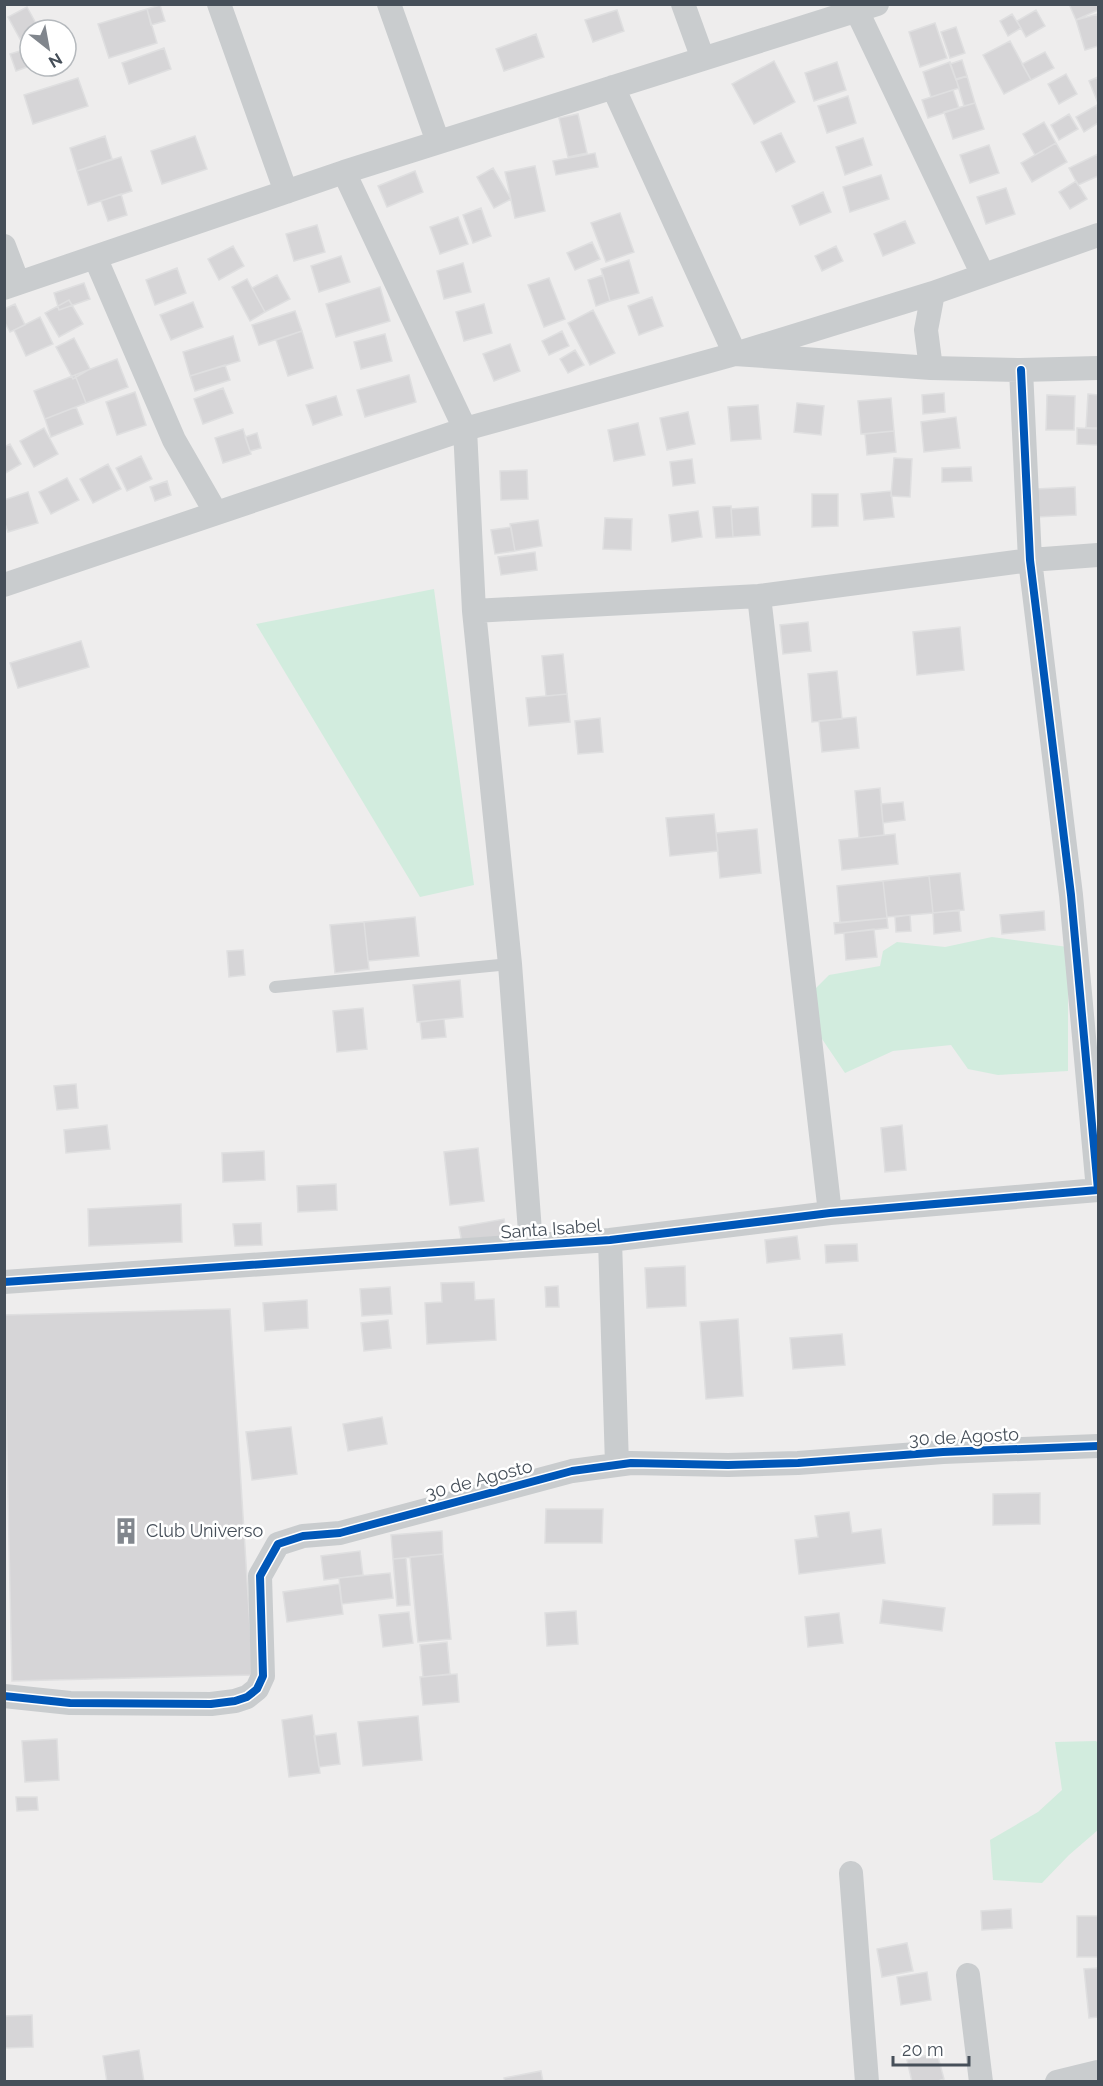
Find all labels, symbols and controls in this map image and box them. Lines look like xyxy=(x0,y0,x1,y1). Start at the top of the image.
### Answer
north arrow xyxy=(18,18,78,78)
text: N xyxy=(45,49,66,72)
street label: Santa Isabel xyxy=(500,1214,602,1242)
street label: 30 de Agosto xyxy=(908,1423,1020,1450)
street label: 30 de Agosto xyxy=(423,1455,535,1504)
building icon: Club Universo xyxy=(111,1516,141,1546)
place label: Club Universo xyxy=(146,1520,263,1541)
scale bar xyxy=(893,2029,970,2067)
text: 20 m xyxy=(902,2039,944,2060)

